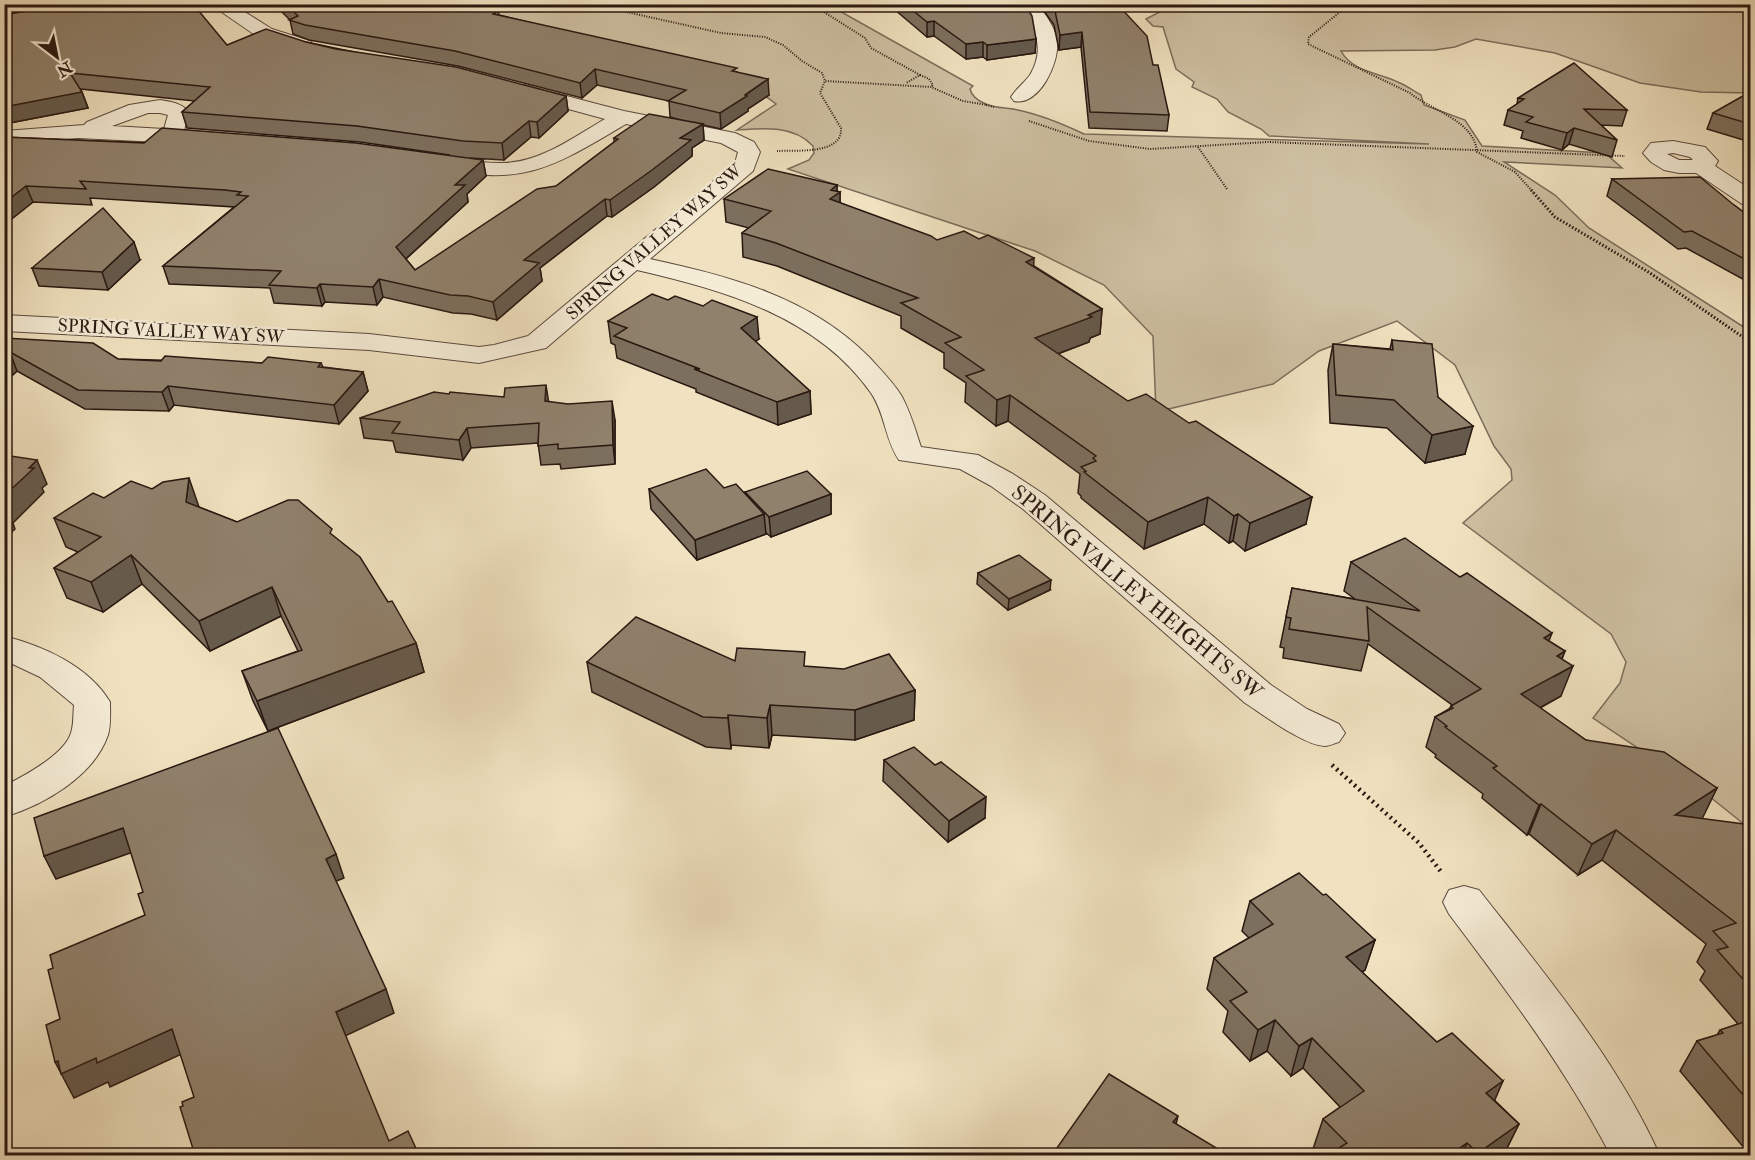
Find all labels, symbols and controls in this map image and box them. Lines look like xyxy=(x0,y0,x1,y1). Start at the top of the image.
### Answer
north arrow xyxy=(27,27,87,87)
text: N xyxy=(52,56,77,82)
street label: SPRING VALLEY WAY SW xyxy=(561,159,748,325)
street label: SPRING VALLEY WAY SW xyxy=(57,314,285,349)
street label: SPRING VALLEY HEIGHTS SW xyxy=(1005,479,1268,706)

